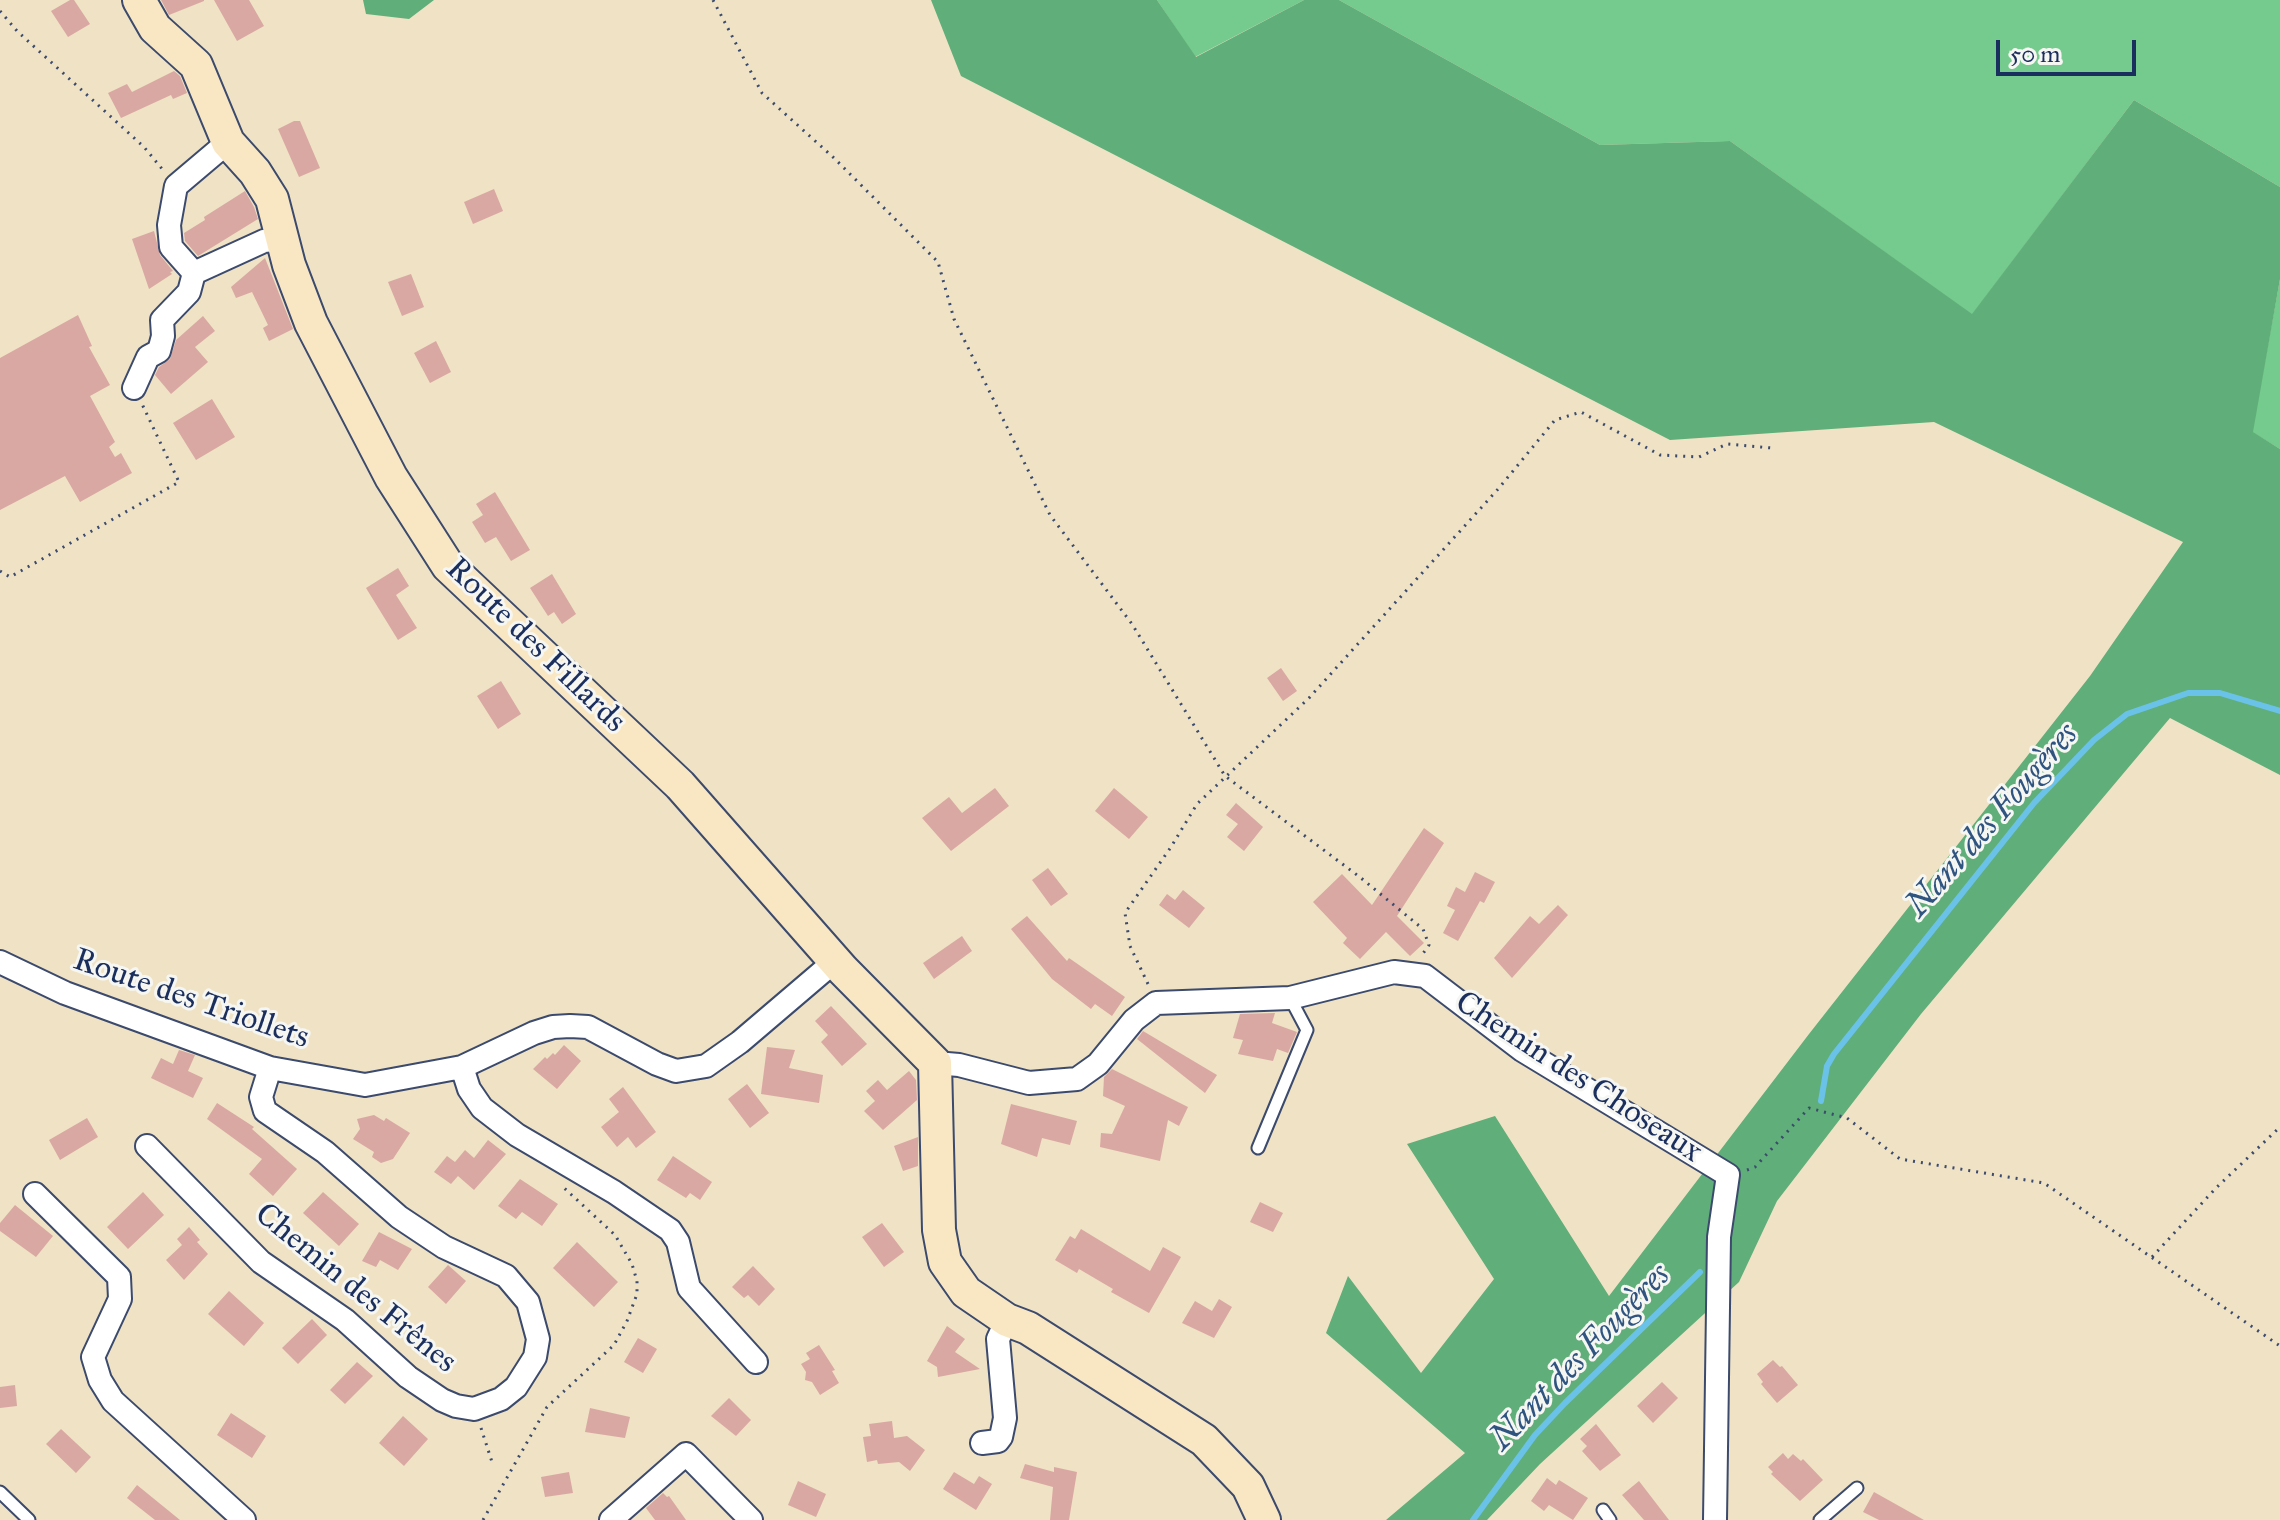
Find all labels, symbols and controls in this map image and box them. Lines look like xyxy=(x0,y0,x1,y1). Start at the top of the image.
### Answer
scale bar xyxy=(2000,24,2140,74)
text: 50 m xyxy=(2010,39,2060,69)
street label: Route des Fillards xyxy=(437,550,633,742)
water label: Nant des Fougères xyxy=(1898,716,2088,926)
street label: Route des Triollets xyxy=(68,942,314,1058)
street label: Chemin des Choseaux xyxy=(1447,984,1709,1172)
street label: Chemin des Frênes xyxy=(246,1196,464,1382)
water label: Nant des Fougères xyxy=(1482,1256,1680,1460)

